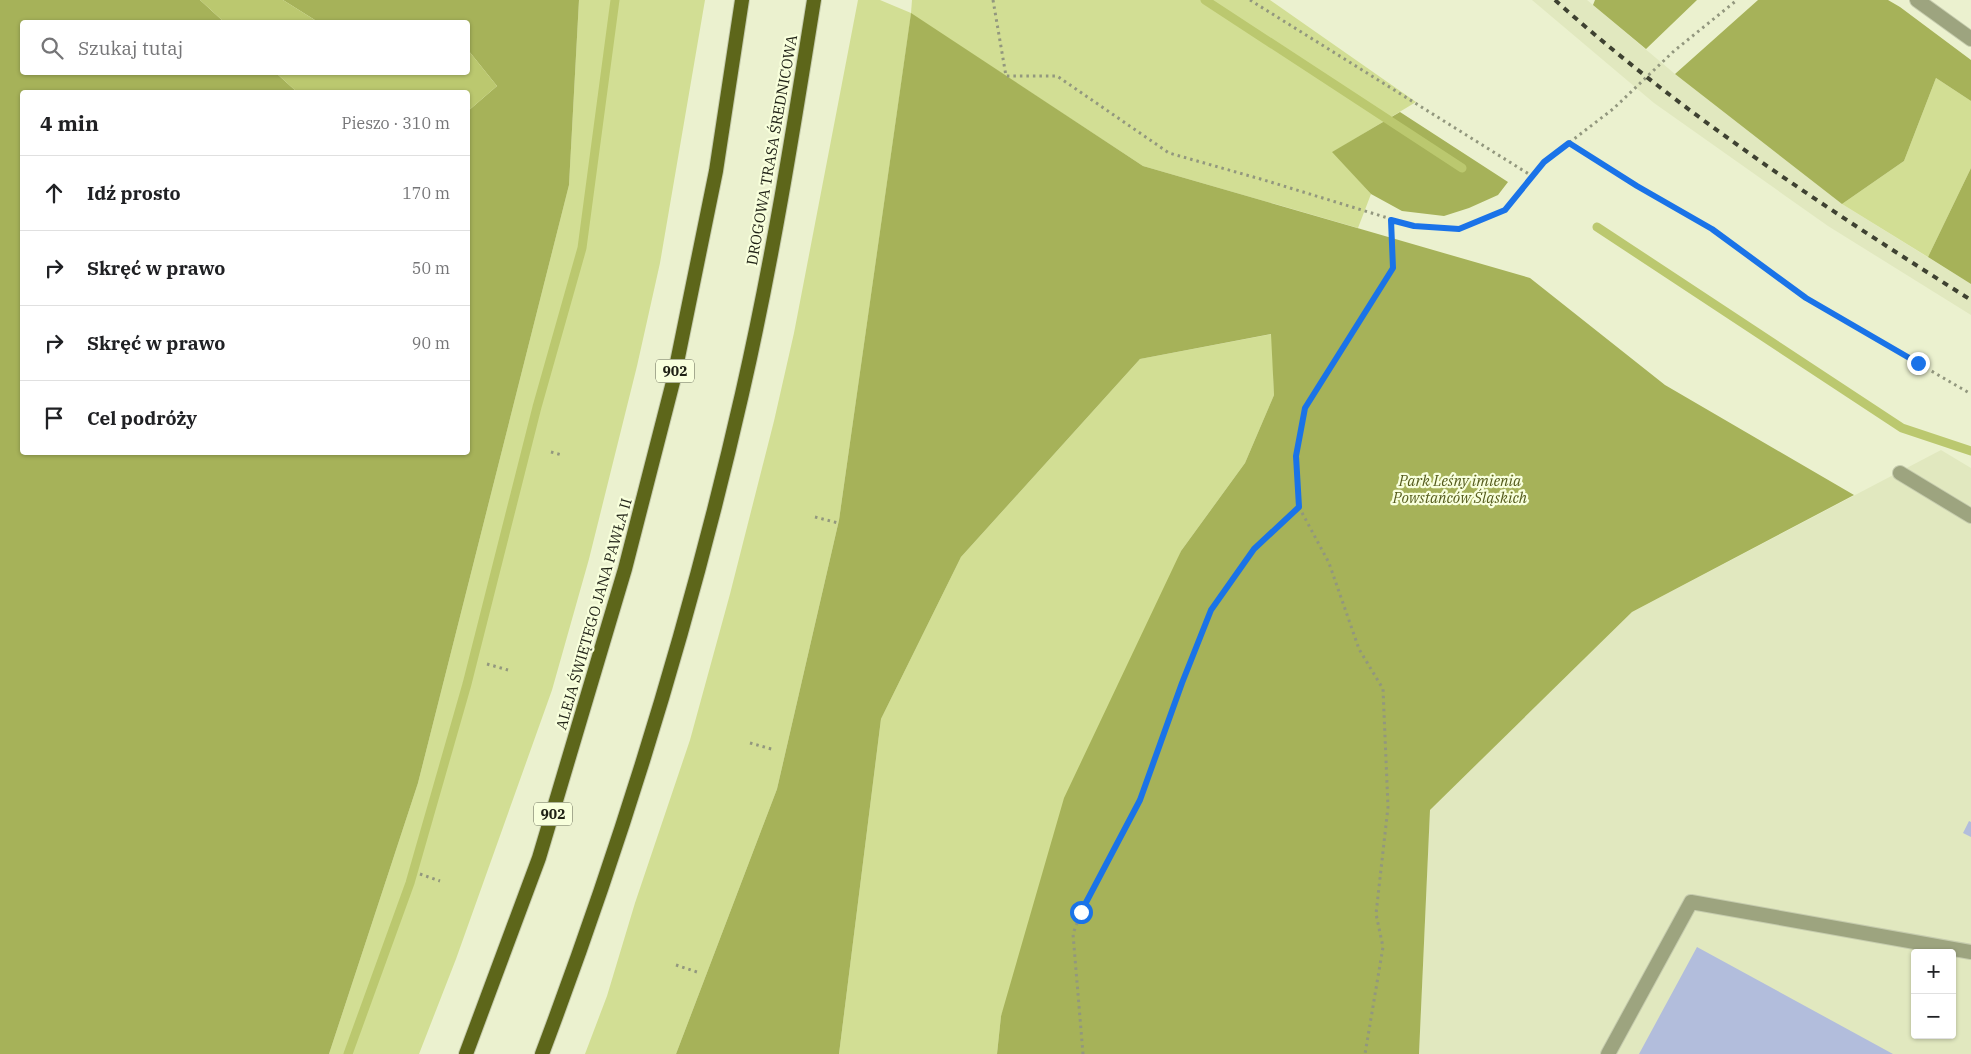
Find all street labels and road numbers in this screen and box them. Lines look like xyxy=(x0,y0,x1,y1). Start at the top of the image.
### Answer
street label: DROGOWA TRASA ŚREDNICOWA xyxy=(742,32,801,267)
road number: 902 xyxy=(656,360,694,382)
street label: ALEJA ŚWIĘTEGO JANA PAWŁA II xyxy=(551,496,636,732)
road number: 902 xyxy=(534,802,572,826)

